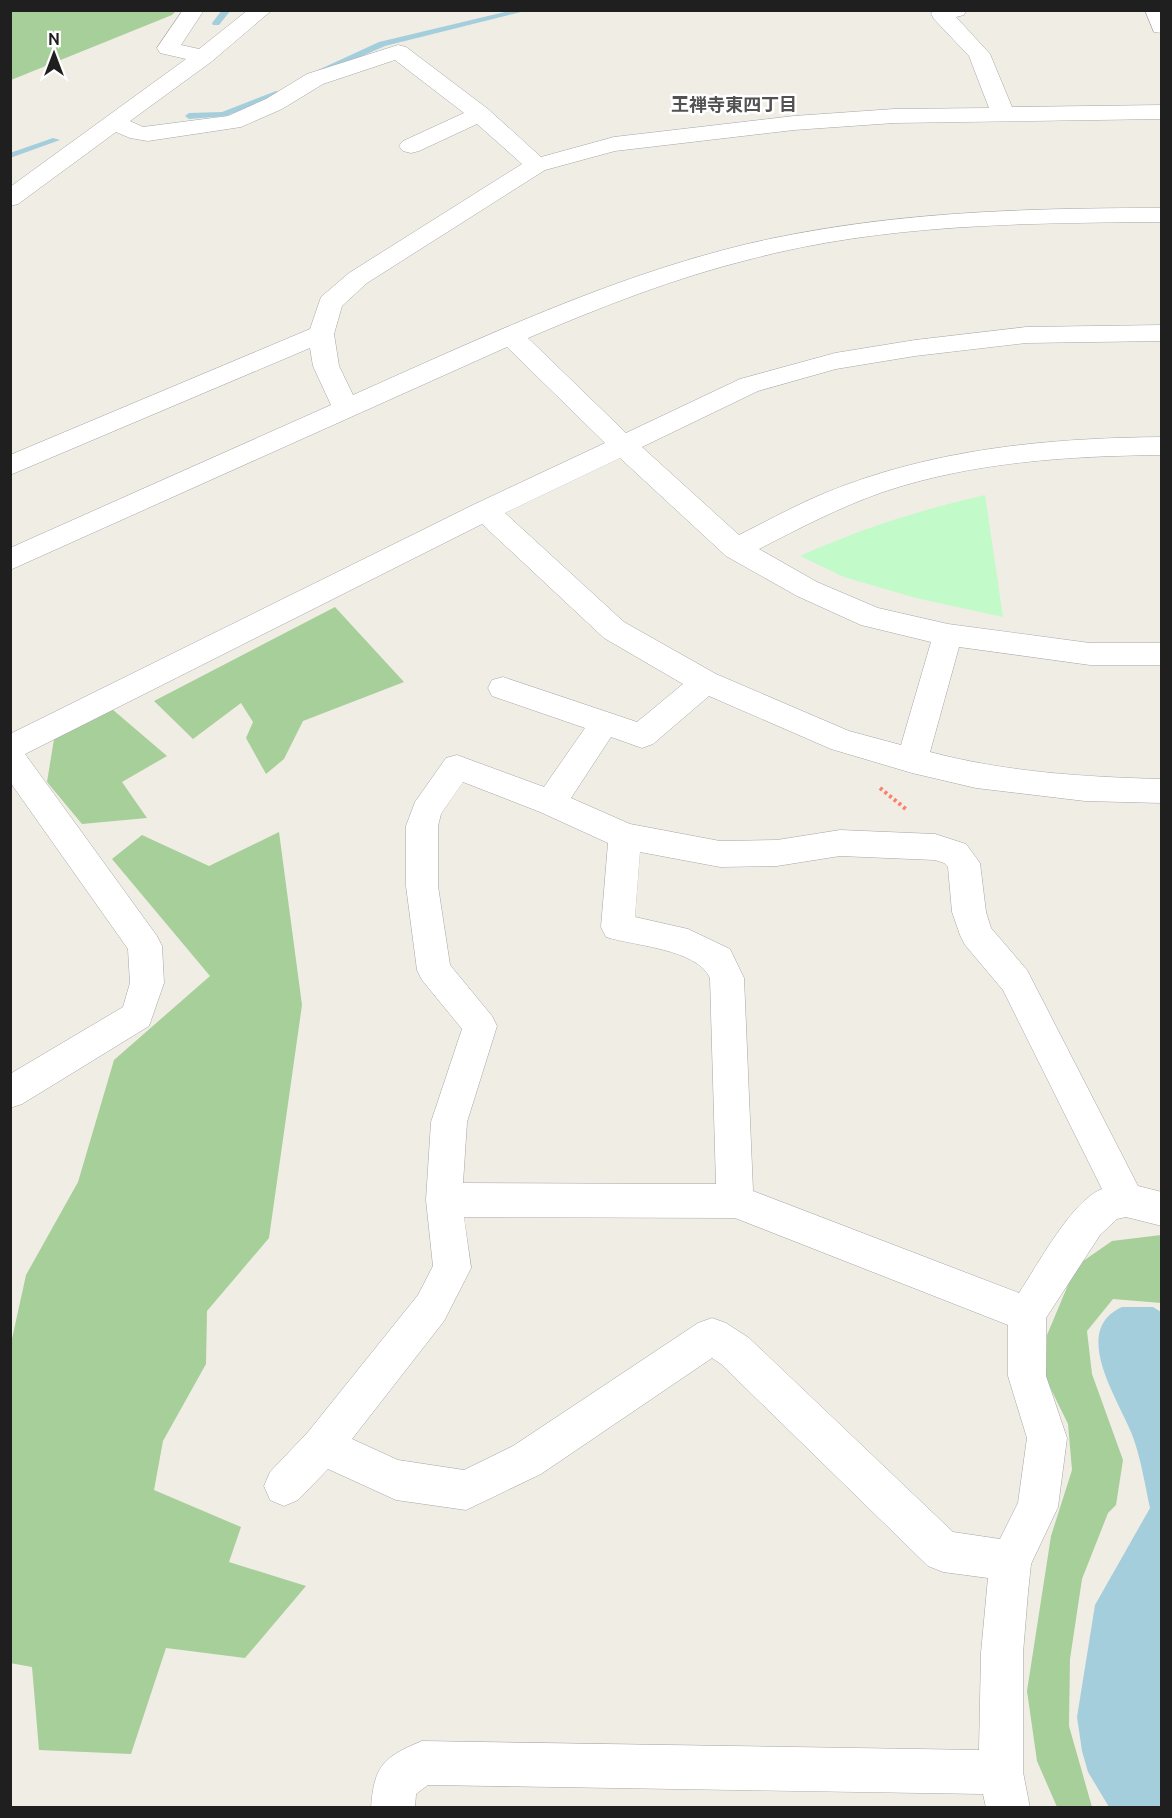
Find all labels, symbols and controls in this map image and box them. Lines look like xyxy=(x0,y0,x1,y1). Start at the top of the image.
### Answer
north arrow xyxy=(24,24,84,84)
text: N xyxy=(48,30,60,48)
district label: 王禅寺東四丁目 xyxy=(671,94,797,114)

